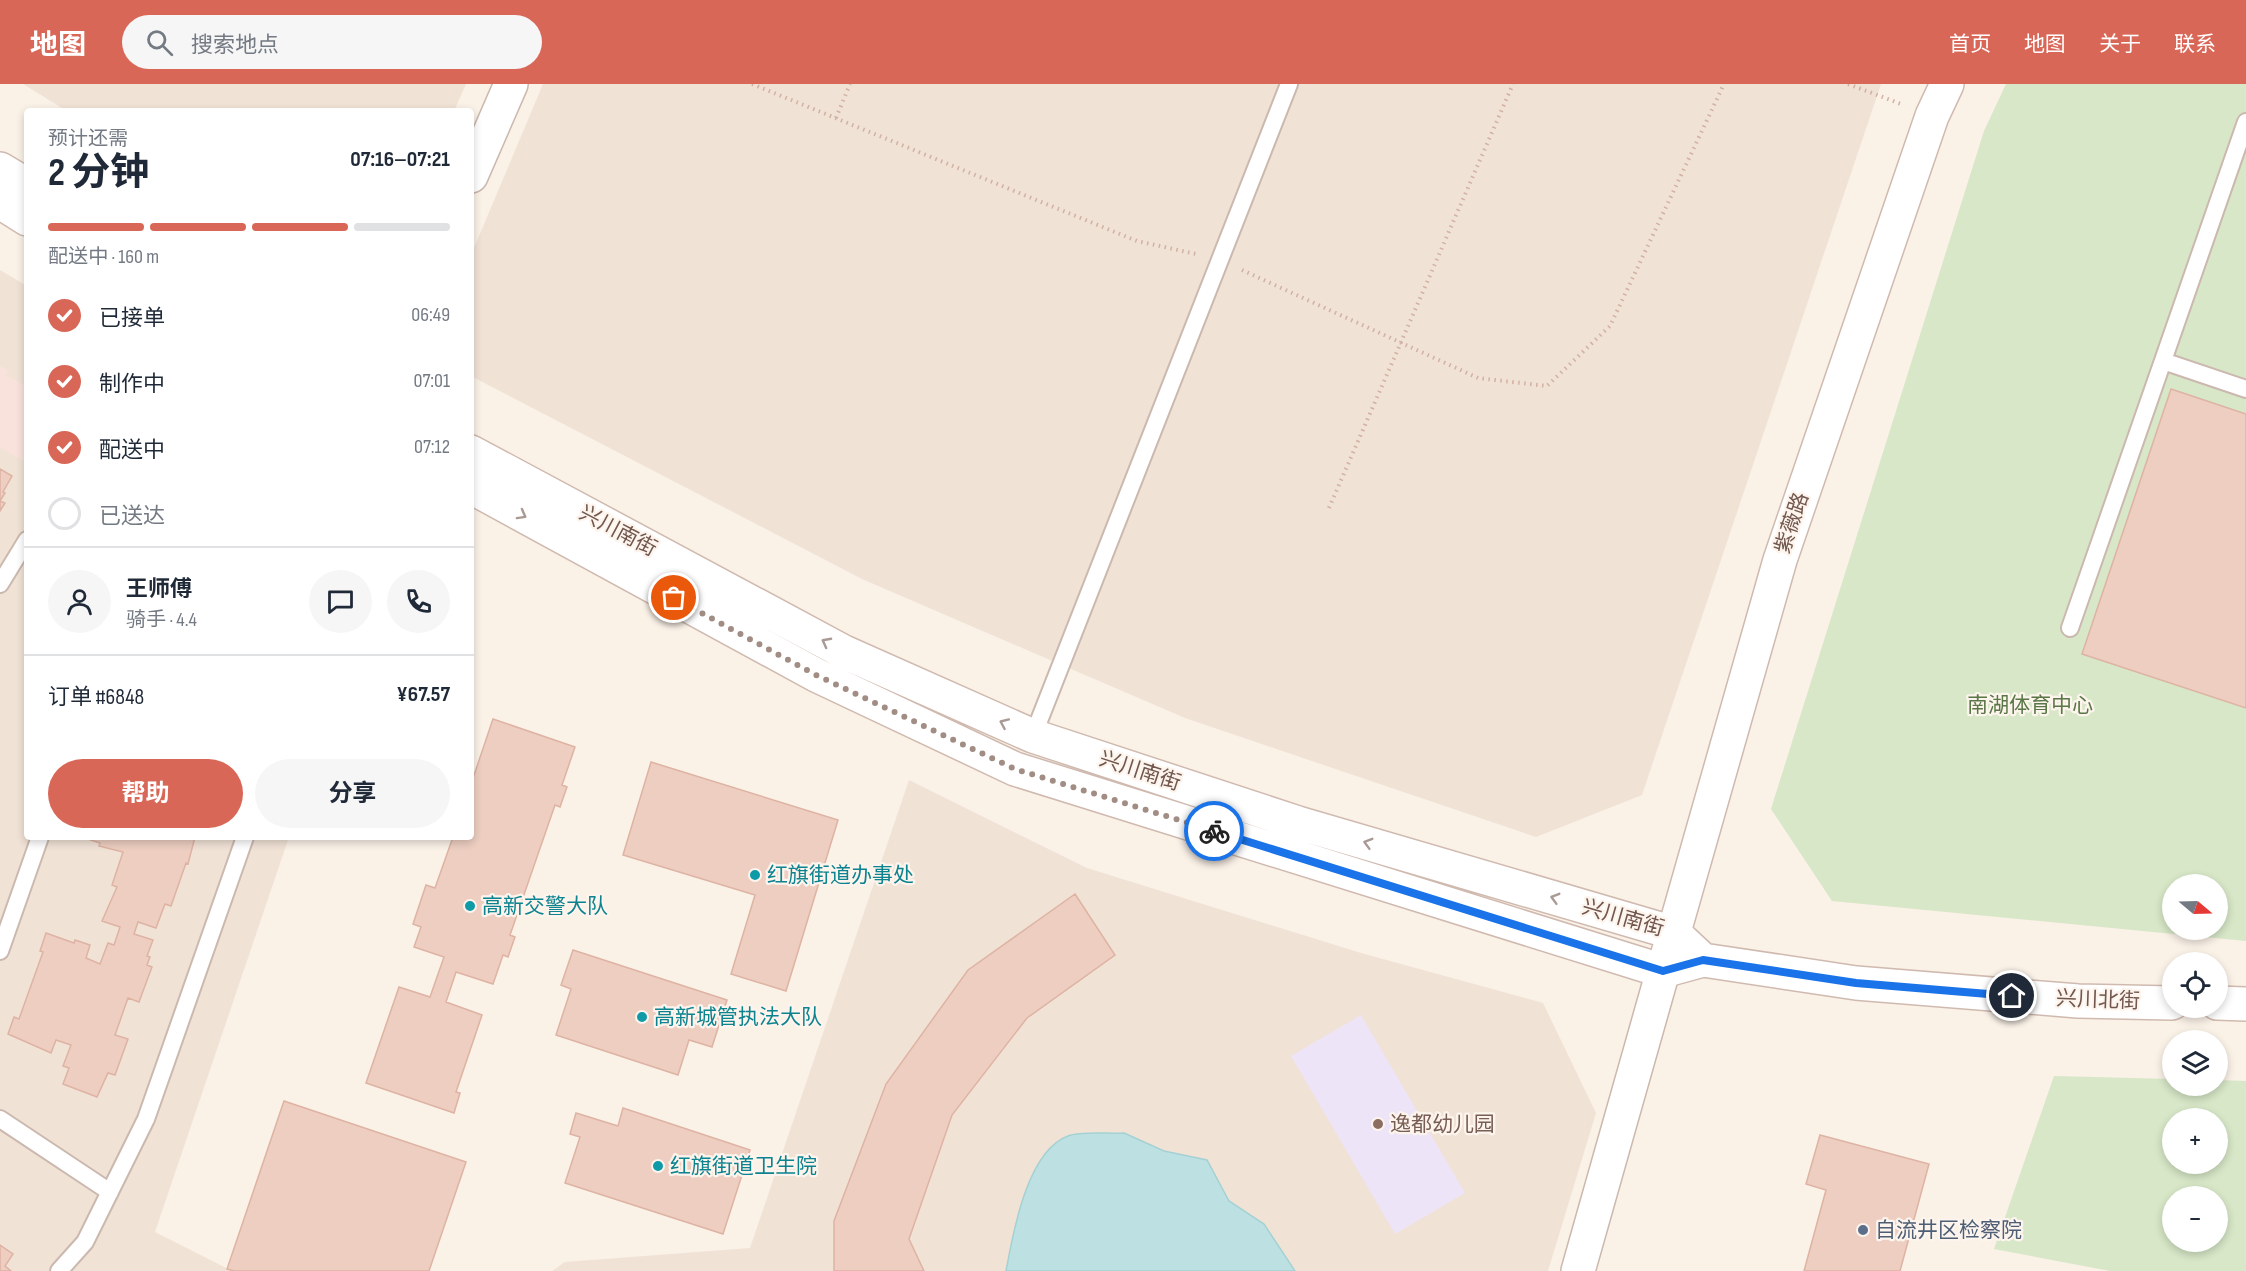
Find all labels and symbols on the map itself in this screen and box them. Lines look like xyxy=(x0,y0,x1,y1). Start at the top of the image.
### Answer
street label: 紫薇路 xyxy=(1770,489,1814,557)
street label: 兴川南街 xyxy=(575,500,661,562)
one-way arrow xyxy=(516,508,527,519)
pin xyxy=(648,572,699,623)
one-way arrow xyxy=(822,638,833,649)
park label: 南湖体育中心 xyxy=(1967,693,2093,718)
one-way arrow xyxy=(999,718,1010,730)
street label: 兴川南街 xyxy=(1096,746,1184,796)
courier xyxy=(1184,801,1244,861)
one-way arrow xyxy=(1363,838,1374,850)
place label: 红旗街道办事处 xyxy=(767,863,914,888)
marker: 红旗街道办事处 xyxy=(748,868,762,882)
north arrow xyxy=(2162,874,2228,940)
one-way arrow xyxy=(1551,893,1561,905)
place label: 高新交警大队 xyxy=(482,894,608,919)
street label: 兴川南街 xyxy=(1579,894,1667,942)
marker: 高新交警大队 xyxy=(463,899,477,913)
pin xyxy=(1986,970,2037,1021)
street label: 兴川北街 xyxy=(2056,986,2140,1014)
place label: 高新城管执法大队 xyxy=(654,1005,822,1030)
marker: 高新城管执法大队 xyxy=(635,1010,649,1024)
place label: 逸都幼儿园 xyxy=(1390,1112,1495,1137)
marker: 逸都幼儿园 xyxy=(1371,1117,1385,1131)
place label: 红旗街道卫生院 xyxy=(670,1154,817,1179)
marker: 红旗街道卫生院 xyxy=(651,1159,665,1173)
place label: 自流井区检察院 xyxy=(1875,1218,2022,1243)
marker: 自流井区检察院 xyxy=(1856,1223,1870,1237)

